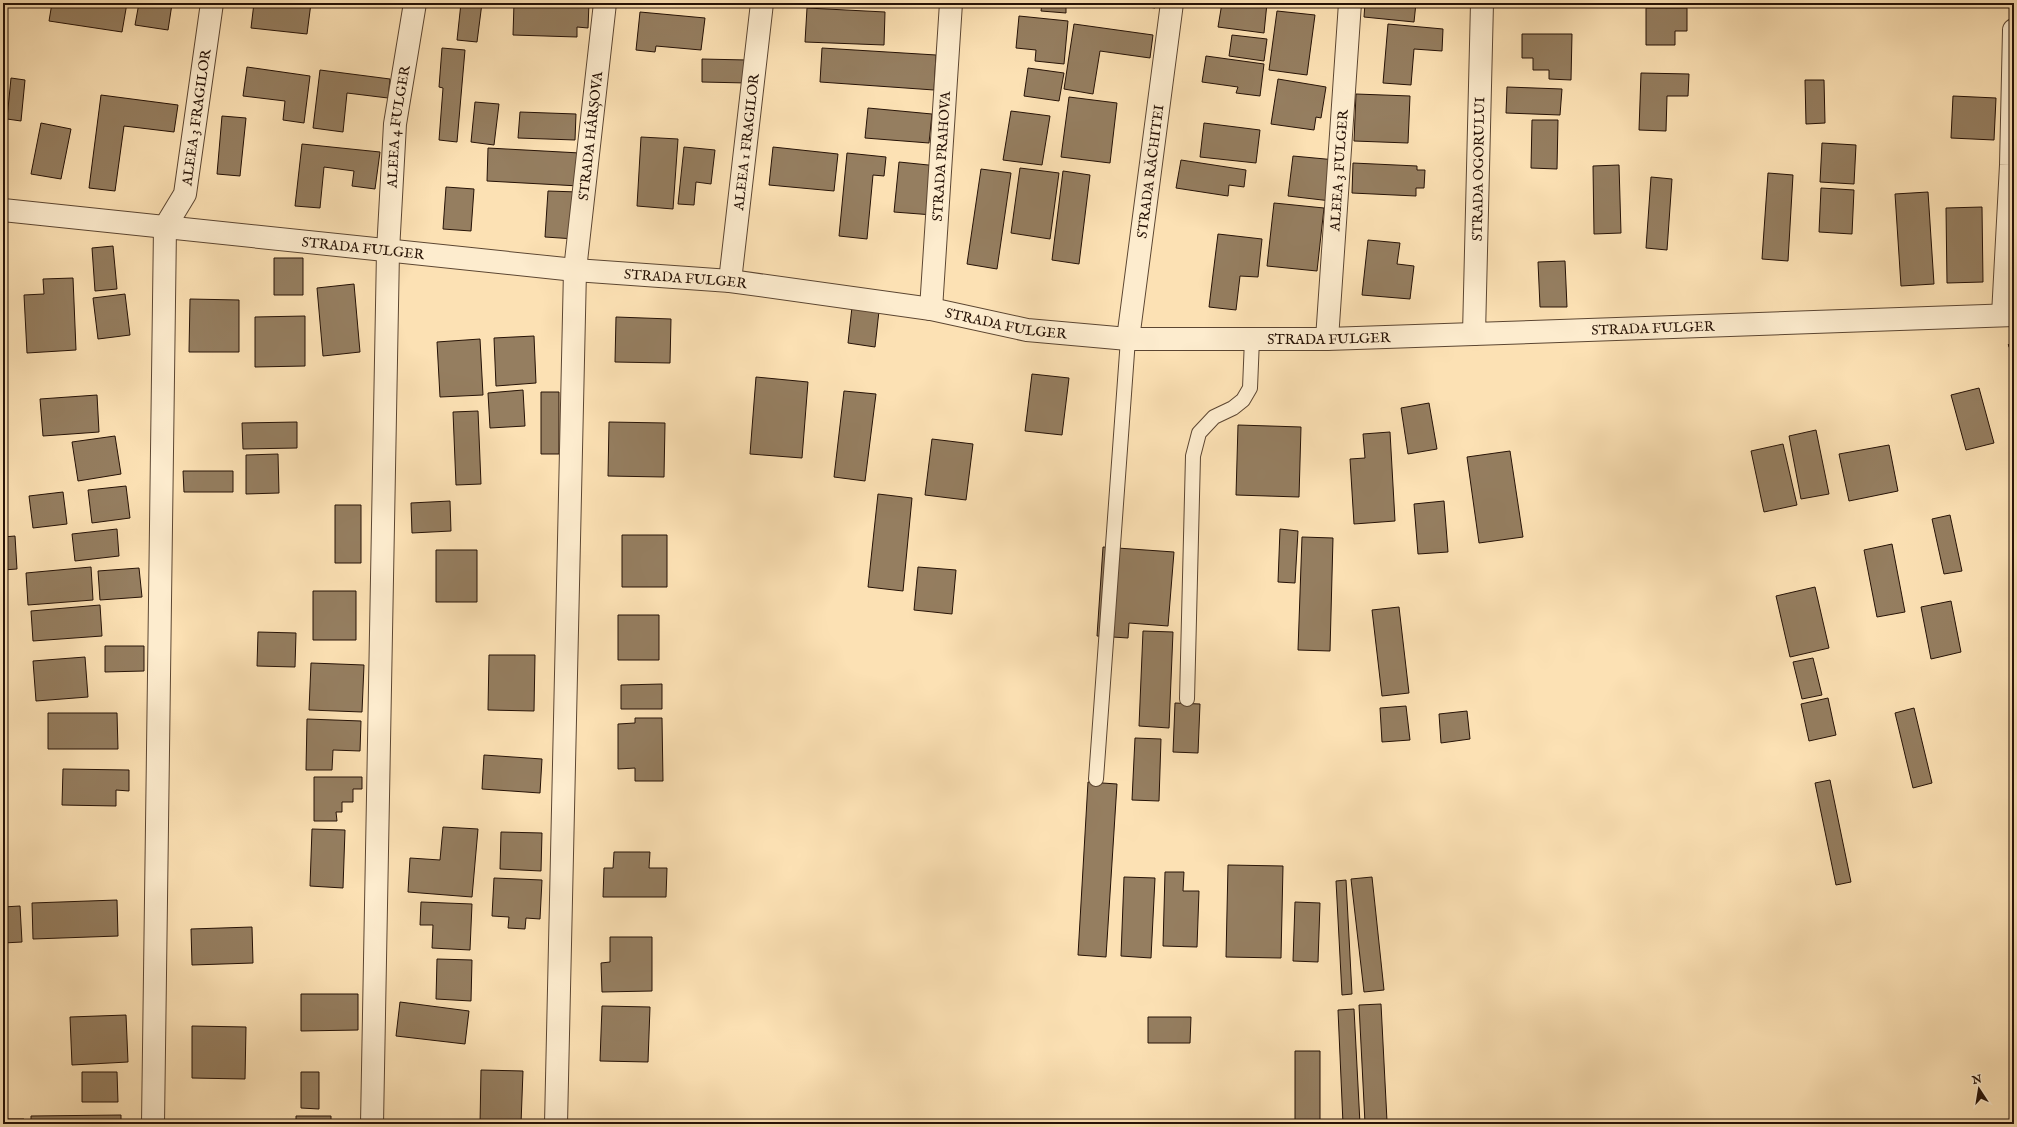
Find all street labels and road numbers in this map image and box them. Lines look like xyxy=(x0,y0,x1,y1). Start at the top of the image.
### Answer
street label: ALEEA 3 FRAGILOR xyxy=(178,48,215,188)
street label: ALEEA 4 FULGER xyxy=(383,64,415,190)
street label: STRADA HÂRȘOVA xyxy=(575,70,607,202)
street label: ALEEA 1 FRAGILOR xyxy=(730,72,764,212)
street label: STRADA PRAHOVA xyxy=(929,90,955,222)
street label: STRADA OGORULUI xyxy=(1469,97,1489,241)
street label: STRADA RĂCHITEI xyxy=(1133,104,1169,240)
street label: ALEEA 3 FULGER xyxy=(1326,109,1353,233)
street label: STRADA FULGER xyxy=(301,233,425,264)
street label: STRADA FULGER xyxy=(623,266,748,293)
street label: STRADA FULGER xyxy=(944,304,1068,344)
street label: STRADA FULGER xyxy=(1591,318,1715,340)
street label: STRADA FULGER xyxy=(1267,329,1391,349)

